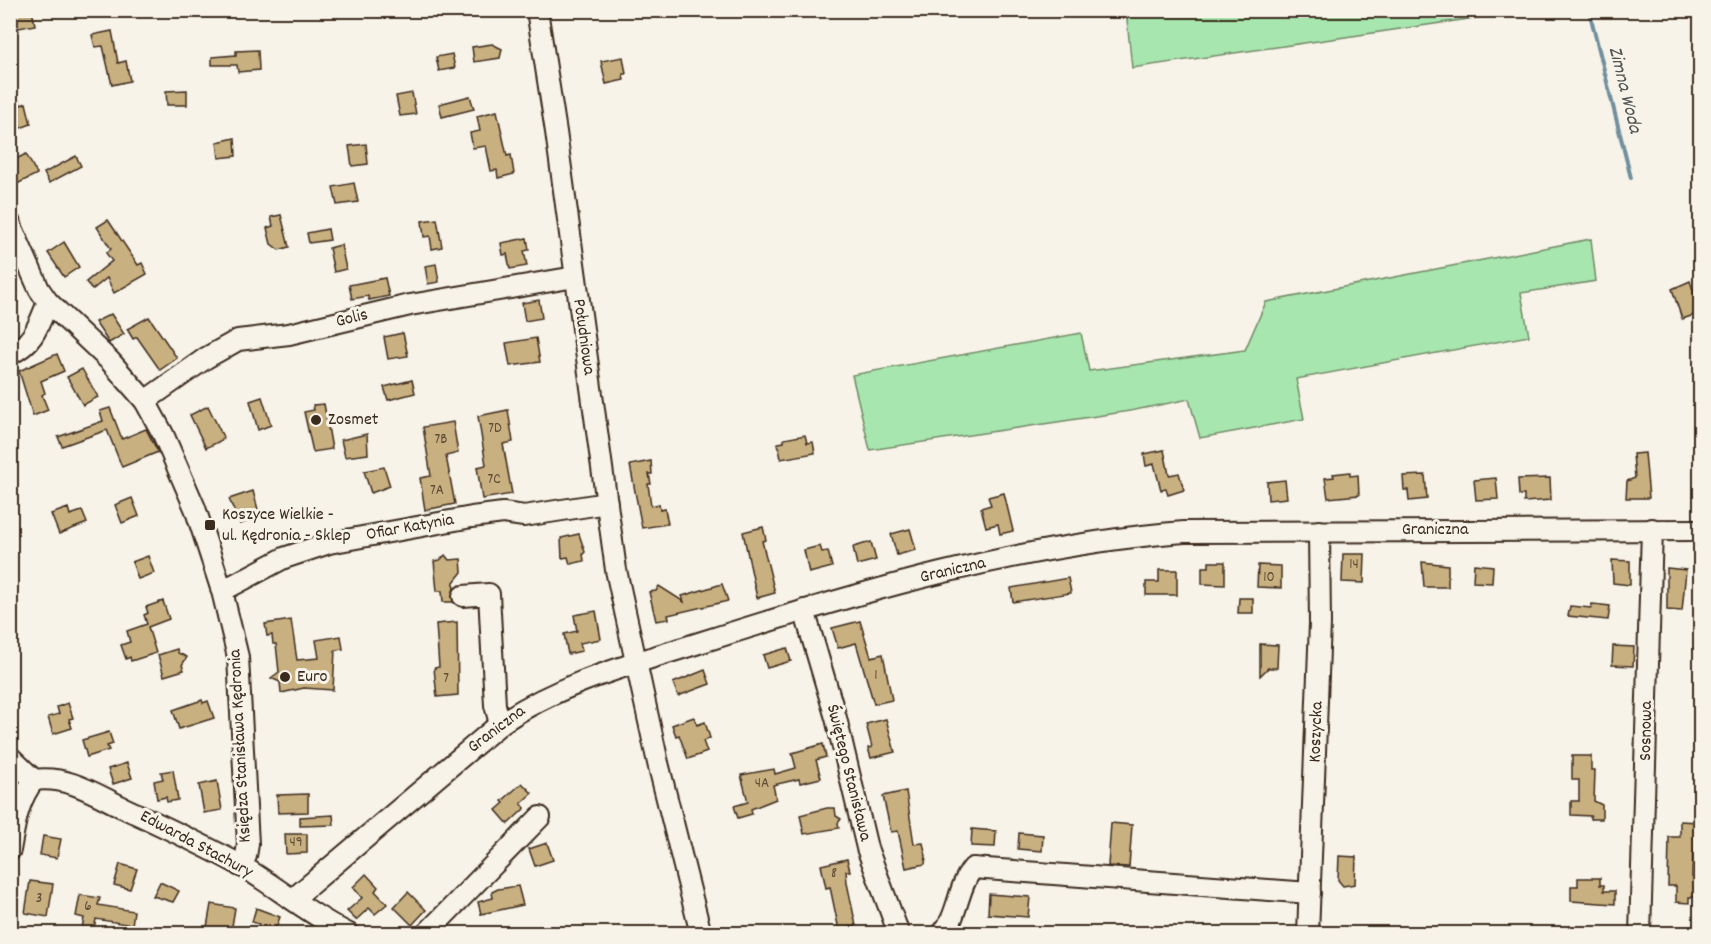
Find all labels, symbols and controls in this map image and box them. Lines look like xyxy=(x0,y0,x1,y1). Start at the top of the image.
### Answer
water label: Zimna Woda xyxy=(1600,44,1649,138)
street label: Południowa xyxy=(565,297,601,377)
street label: Golis xyxy=(333,303,371,335)
place label: Zosmet xyxy=(328,408,379,433)
marker: Zosmet xyxy=(309,413,323,427)
house number: 7D xyxy=(488,418,502,440)
house number: 7B xyxy=(435,429,447,451)
house number: 7C xyxy=(487,469,501,491)
house number: 7A xyxy=(430,480,444,502)
place label: Koszyce Wielkie - ul. Kędronia - Sklep xyxy=(222,503,351,549)
street label: Ofiar Katynia xyxy=(364,508,456,548)
marker: Koszyce Wielkie - ul. Kędronia - Sklep xyxy=(203,518,217,532)
street label: Graniczna xyxy=(1402,518,1469,543)
street label: Graniczna xyxy=(918,551,989,591)
house number: 14 xyxy=(1349,554,1359,576)
house number: 10 xyxy=(1263,567,1275,589)
street label: Księdza Stanisława Kędronia xyxy=(223,648,259,843)
place label: Euro xyxy=(297,665,328,690)
house number: 1 xyxy=(874,665,878,687)
house number: 7 xyxy=(443,668,449,690)
marker: Euro xyxy=(278,670,292,684)
street label: Graniczna xyxy=(463,700,532,760)
street label: Koszycka xyxy=(1303,700,1331,763)
street label: Sosnowa xyxy=(1634,700,1660,761)
street label: Świętego Stanisława xyxy=(819,702,877,844)
house number: 4A xyxy=(755,773,769,795)
street label: Edwarda Stachury xyxy=(135,805,257,886)
house number: 49 xyxy=(289,832,303,854)
house number: 8 xyxy=(831,863,837,885)
house number: 3 xyxy=(36,888,42,910)
house number: 6 xyxy=(84,896,92,918)

